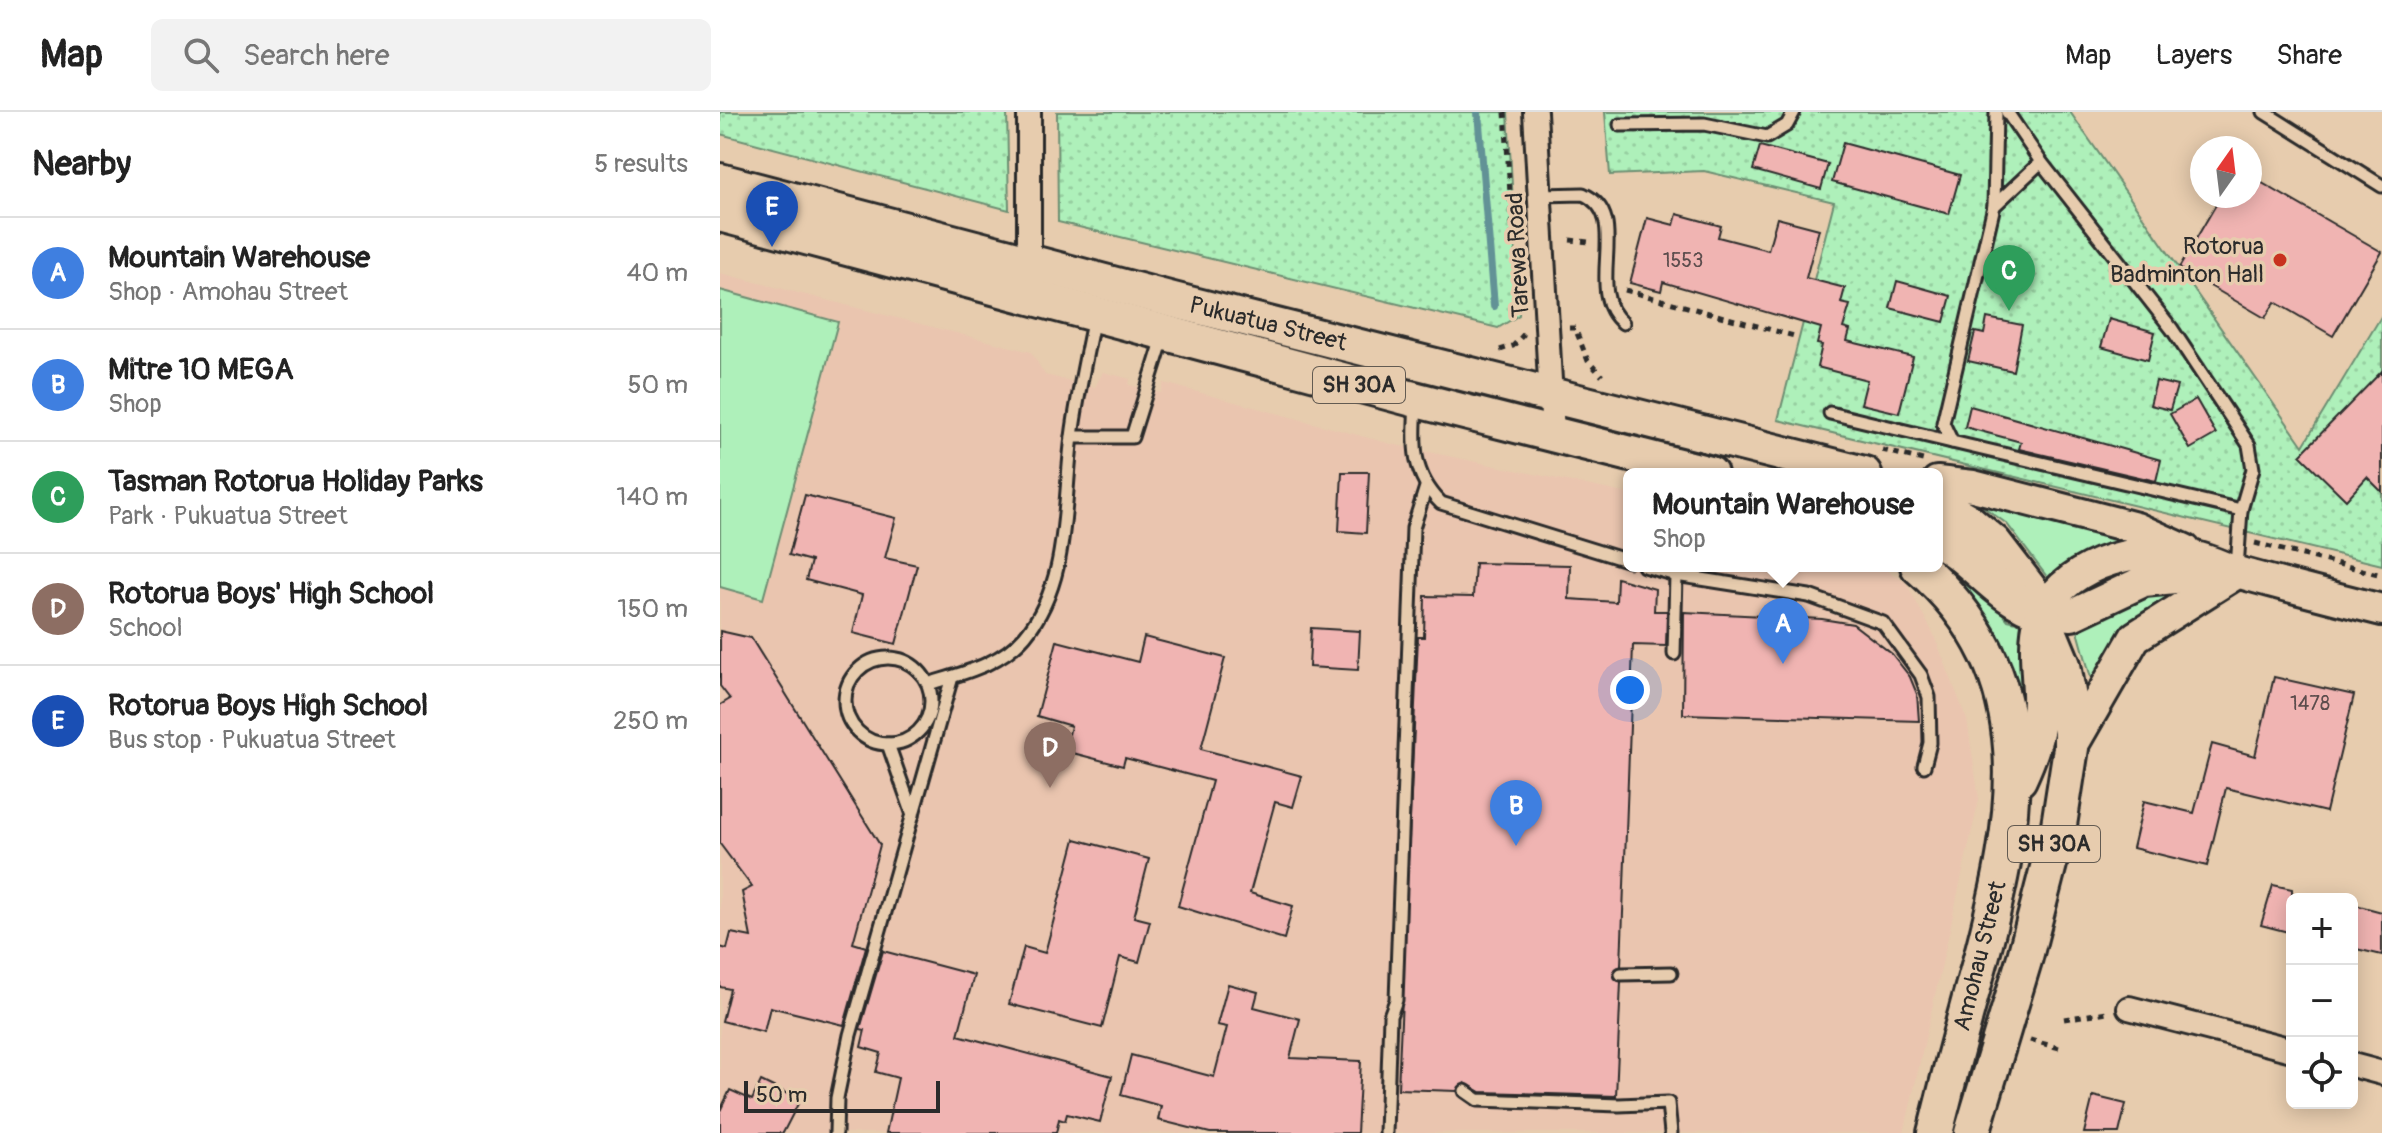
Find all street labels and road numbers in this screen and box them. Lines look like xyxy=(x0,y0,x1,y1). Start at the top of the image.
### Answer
street label: Tarewa Road xyxy=(1500,192,1536,318)
street label: Pukuatua Street xyxy=(1186,290,1350,358)
road number: SH 30A xyxy=(1313,367,1405,403)
road number: SH 30A xyxy=(2008,826,2100,862)
street label: Amohau Street xyxy=(1947,878,2013,1034)

